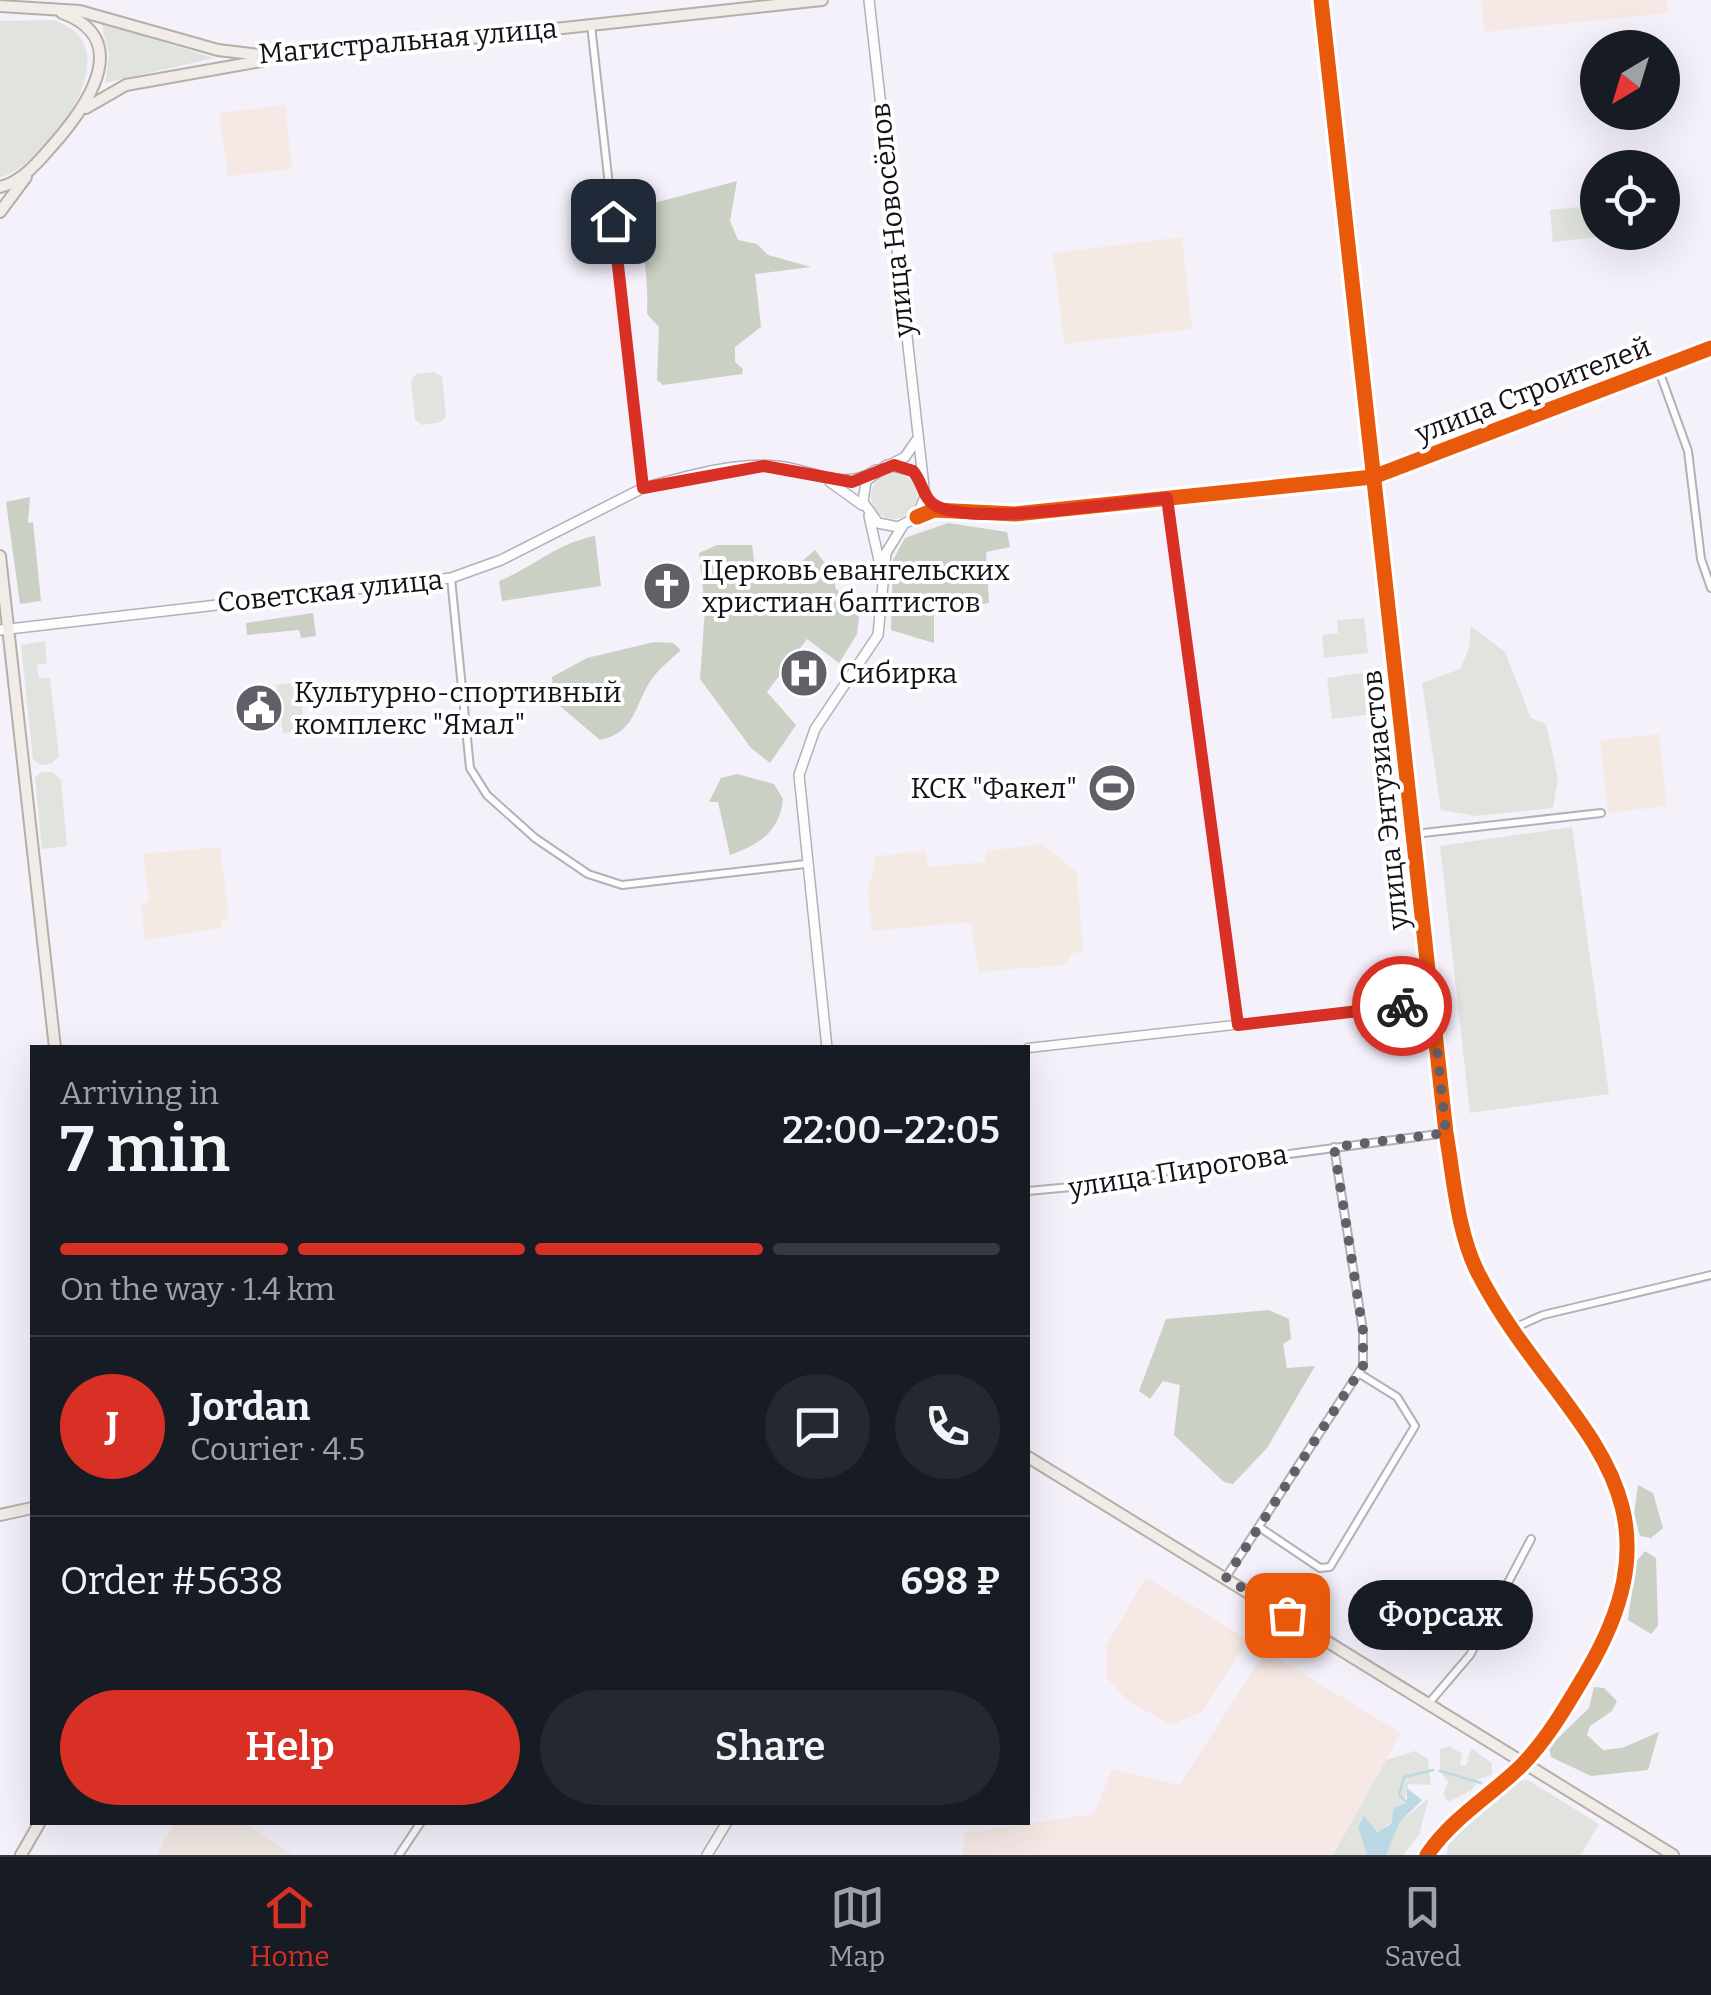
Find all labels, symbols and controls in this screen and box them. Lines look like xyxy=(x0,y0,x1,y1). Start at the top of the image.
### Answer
street label: Магистральная улица xyxy=(257,11,559,71)
north arrow xyxy=(1580,30,1680,130)
map controls xyxy=(1580,30,1680,250)
street label: улица Новосёлов xyxy=(863,101,921,340)
button: locate xyxy=(1580,150,1680,250)
pin xyxy=(571,179,656,264)
icon: home xyxy=(586,194,641,249)
street label: улица Строителей xyxy=(1410,330,1655,450)
place label: Церковь евангельских христиан баптистов xyxy=(702,554,1010,619)
church icon: Церковь евангельских христиан баптистов xyxy=(641,560,693,612)
street label: Советская улица xyxy=(216,563,444,619)
hospital icon: Сибирка xyxy=(778,647,830,699)
place label: Сибирка xyxy=(839,657,957,690)
street label: улица Энтузиастов xyxy=(1355,669,1415,932)
place label: Культурно-спортивный комплекс "Ямал" xyxy=(294,676,622,741)
public building icon: Культурно-спортивный комплекс "Ямал" xyxy=(233,682,285,734)
sports icon: КСК "Факел" xyxy=(1086,762,1138,814)
place label: КСК "Факел" xyxy=(910,772,1077,805)
courier xyxy=(1352,956,1452,1056)
icon: bike xyxy=(1375,979,1430,1034)
text: Arriving in xyxy=(60,1074,219,1112)
text: 22:00–22:05 xyxy=(782,1107,1000,1153)
text: 7 min xyxy=(60,1110,230,1188)
street label: улица Пирогова xyxy=(1065,1137,1290,1205)
text: On the way · 1.4 km xyxy=(60,1270,335,1308)
button: chat xyxy=(765,1374,870,1479)
button: phone xyxy=(895,1374,1000,1479)
text: Jordan xyxy=(190,1384,310,1430)
text: J xyxy=(106,1403,119,1449)
text: Courier · 4.5 xyxy=(190,1430,365,1468)
text: Order #5638 xyxy=(60,1558,283,1604)
text: 698 ₽ xyxy=(900,1558,1000,1604)
pin xyxy=(1245,1573,1330,1658)
callout: Форсаж xyxy=(1347,1580,1532,1650)
icon: bag xyxy=(1260,1588,1315,1643)
text: Форсаж xyxy=(1378,1596,1503,1634)
button: Help xyxy=(60,1690,520,1805)
button: Share xyxy=(540,1690,1000,1805)
tab: Home xyxy=(250,1880,330,1973)
tab: Map xyxy=(829,1880,885,1973)
tab: Saved xyxy=(1384,1880,1461,1973)

